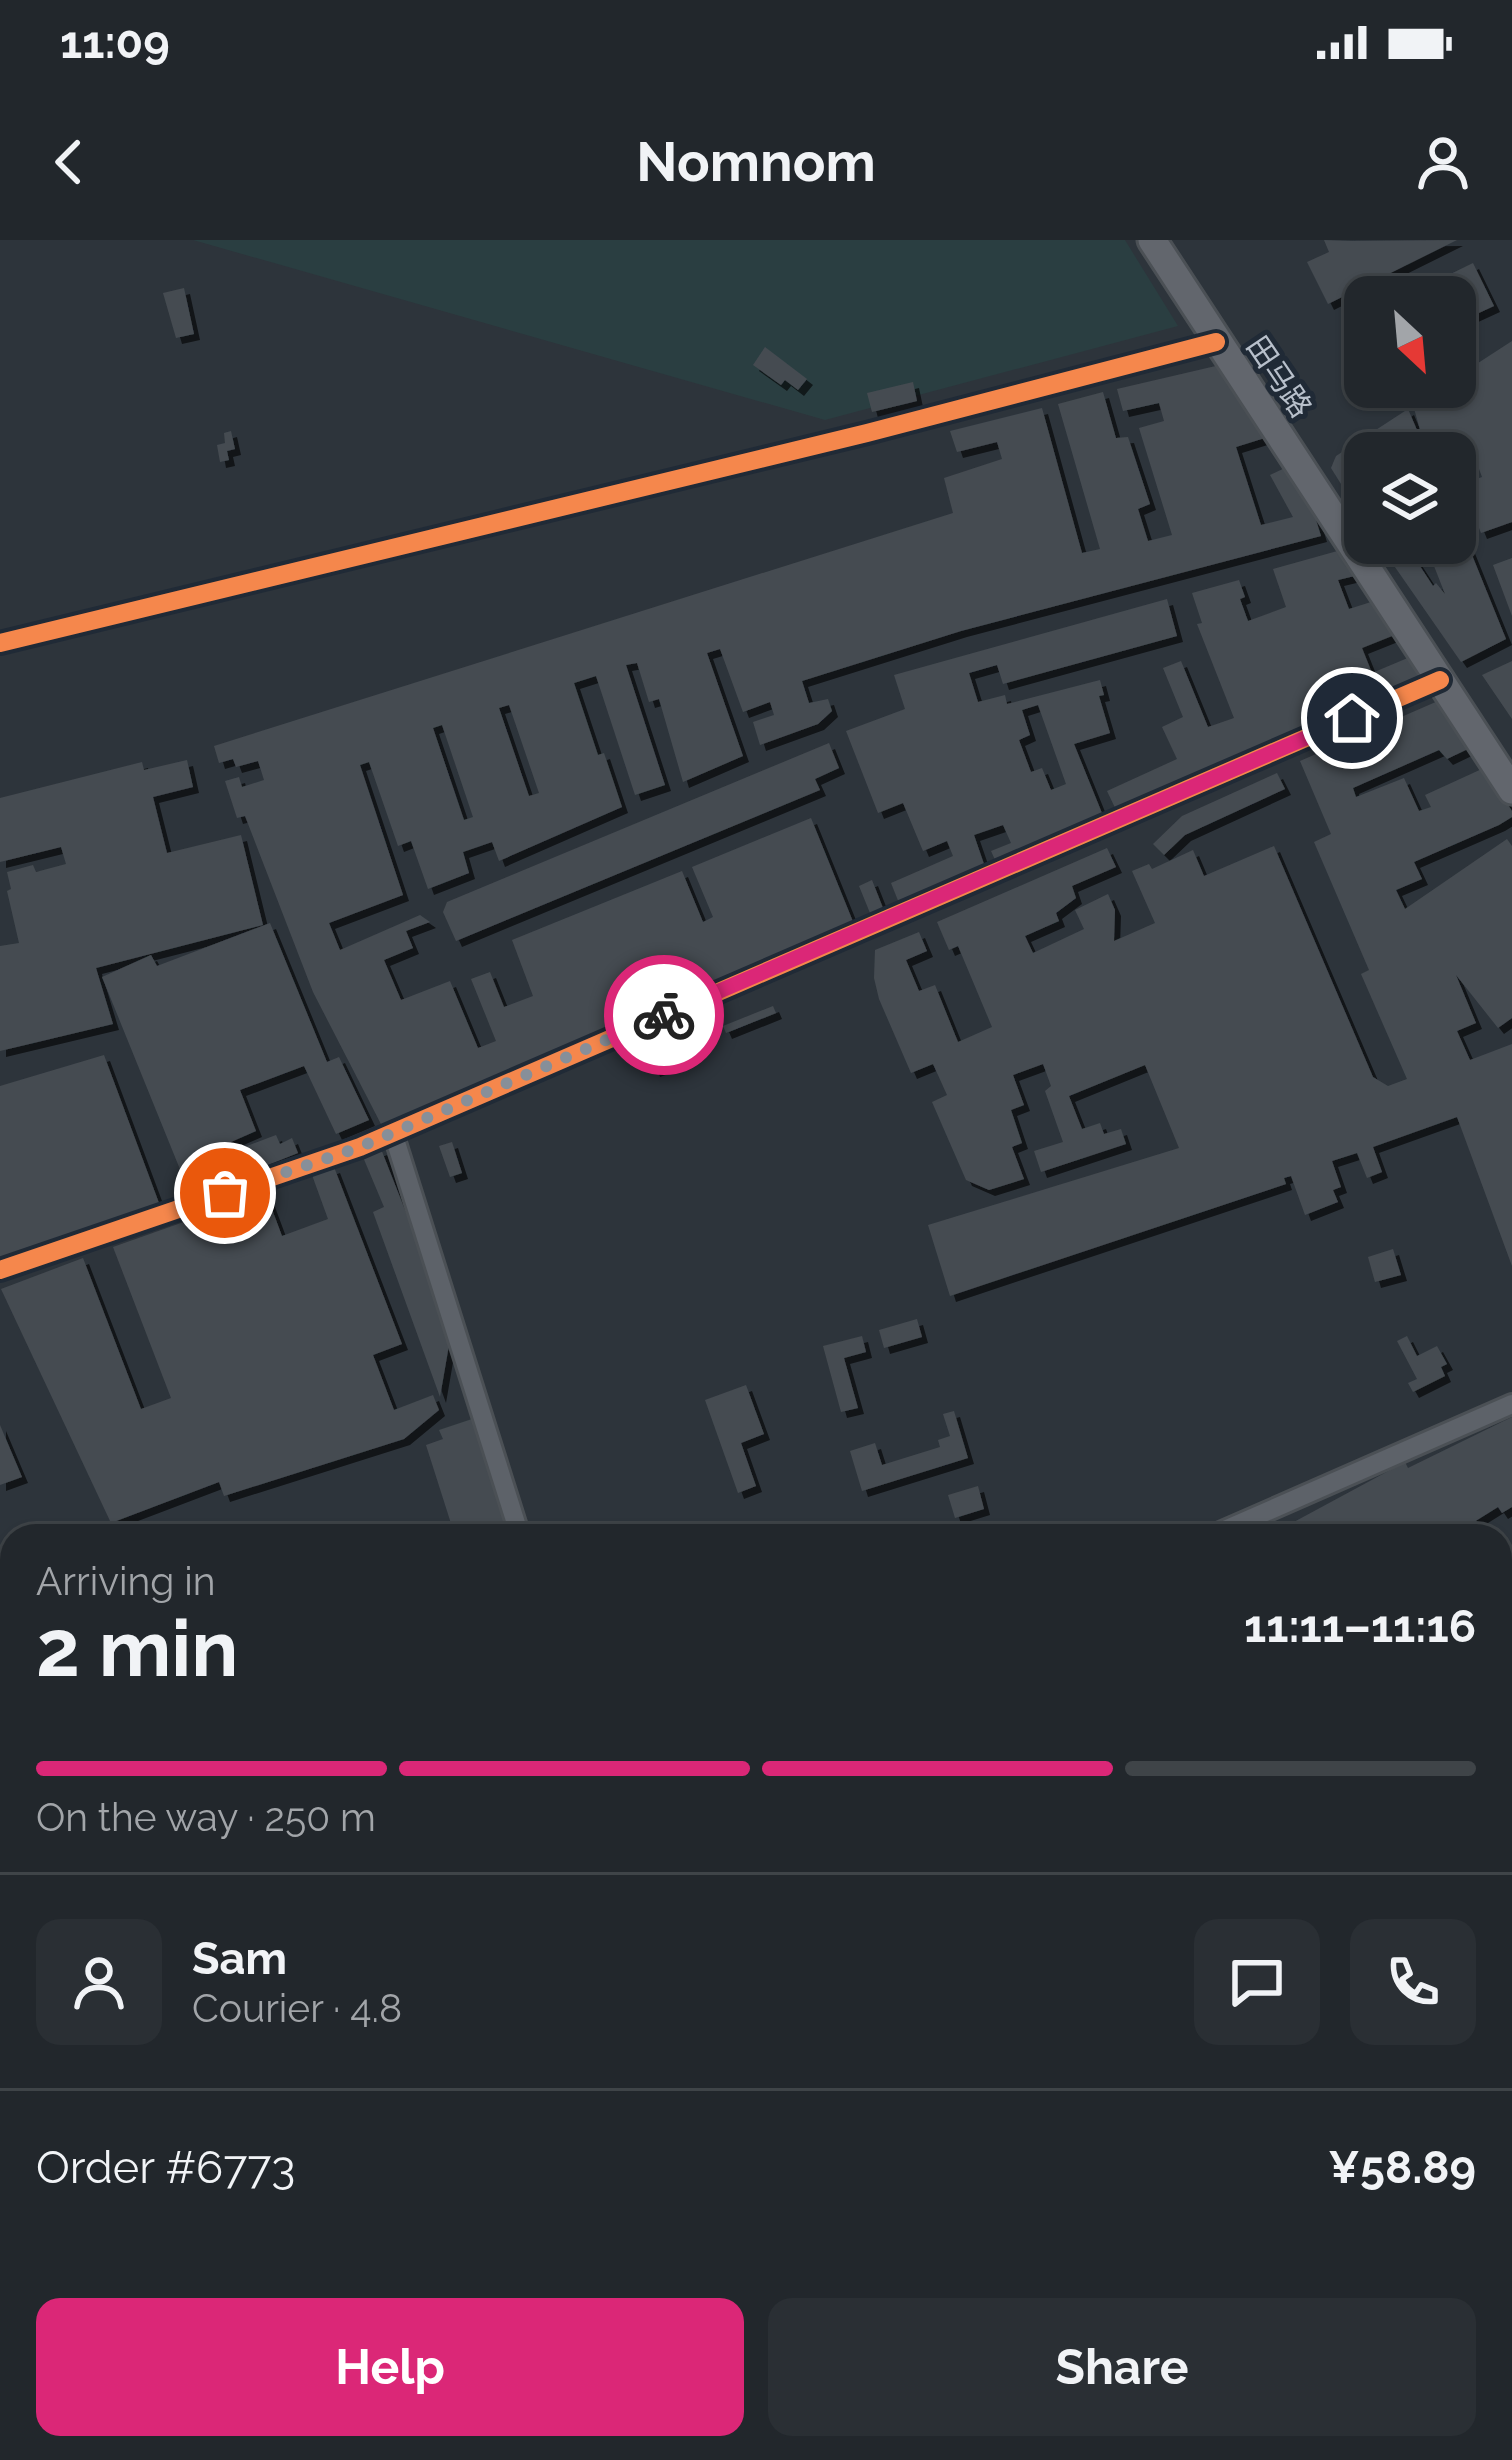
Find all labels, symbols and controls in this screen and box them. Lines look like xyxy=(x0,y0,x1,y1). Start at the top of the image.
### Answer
text: 11:09 xyxy=(60,16,170,69)
icon: back xyxy=(36,129,102,195)
icon: person xyxy=(1410,129,1476,195)
text: Nomnom xyxy=(636,130,876,194)
north arrow xyxy=(1344,276,1476,408)
map controls xyxy=(1344,276,1476,564)
street label: 田马路 xyxy=(1240,330,1319,424)
button: layers xyxy=(1344,432,1476,564)
pin xyxy=(1301,667,1403,769)
icon: home xyxy=(1319,685,1385,751)
courier xyxy=(604,955,724,1075)
icon: bike xyxy=(631,982,697,1048)
pin xyxy=(174,1142,276,1244)
icon: bag xyxy=(192,1160,258,1226)
text: Arriving in xyxy=(36,1558,216,1604)
text: 11:11–11:16 xyxy=(1244,1600,1476,1653)
text: 2 min xyxy=(36,1603,238,1694)
text: On the way · 250 m xyxy=(36,1794,376,1840)
button: person xyxy=(36,1919,162,2045)
button: chat xyxy=(1194,1919,1320,2045)
button: phone xyxy=(1350,1919,1476,2045)
text: Sam xyxy=(192,1932,287,1985)
text: Courier · 4.8 xyxy=(192,1985,402,2031)
text: Order #6773 xyxy=(36,2141,295,2194)
text: ¥58.89 xyxy=(1328,2141,1476,2194)
button: Help xyxy=(36,2298,744,2436)
button: Share xyxy=(768,2298,1476,2436)

